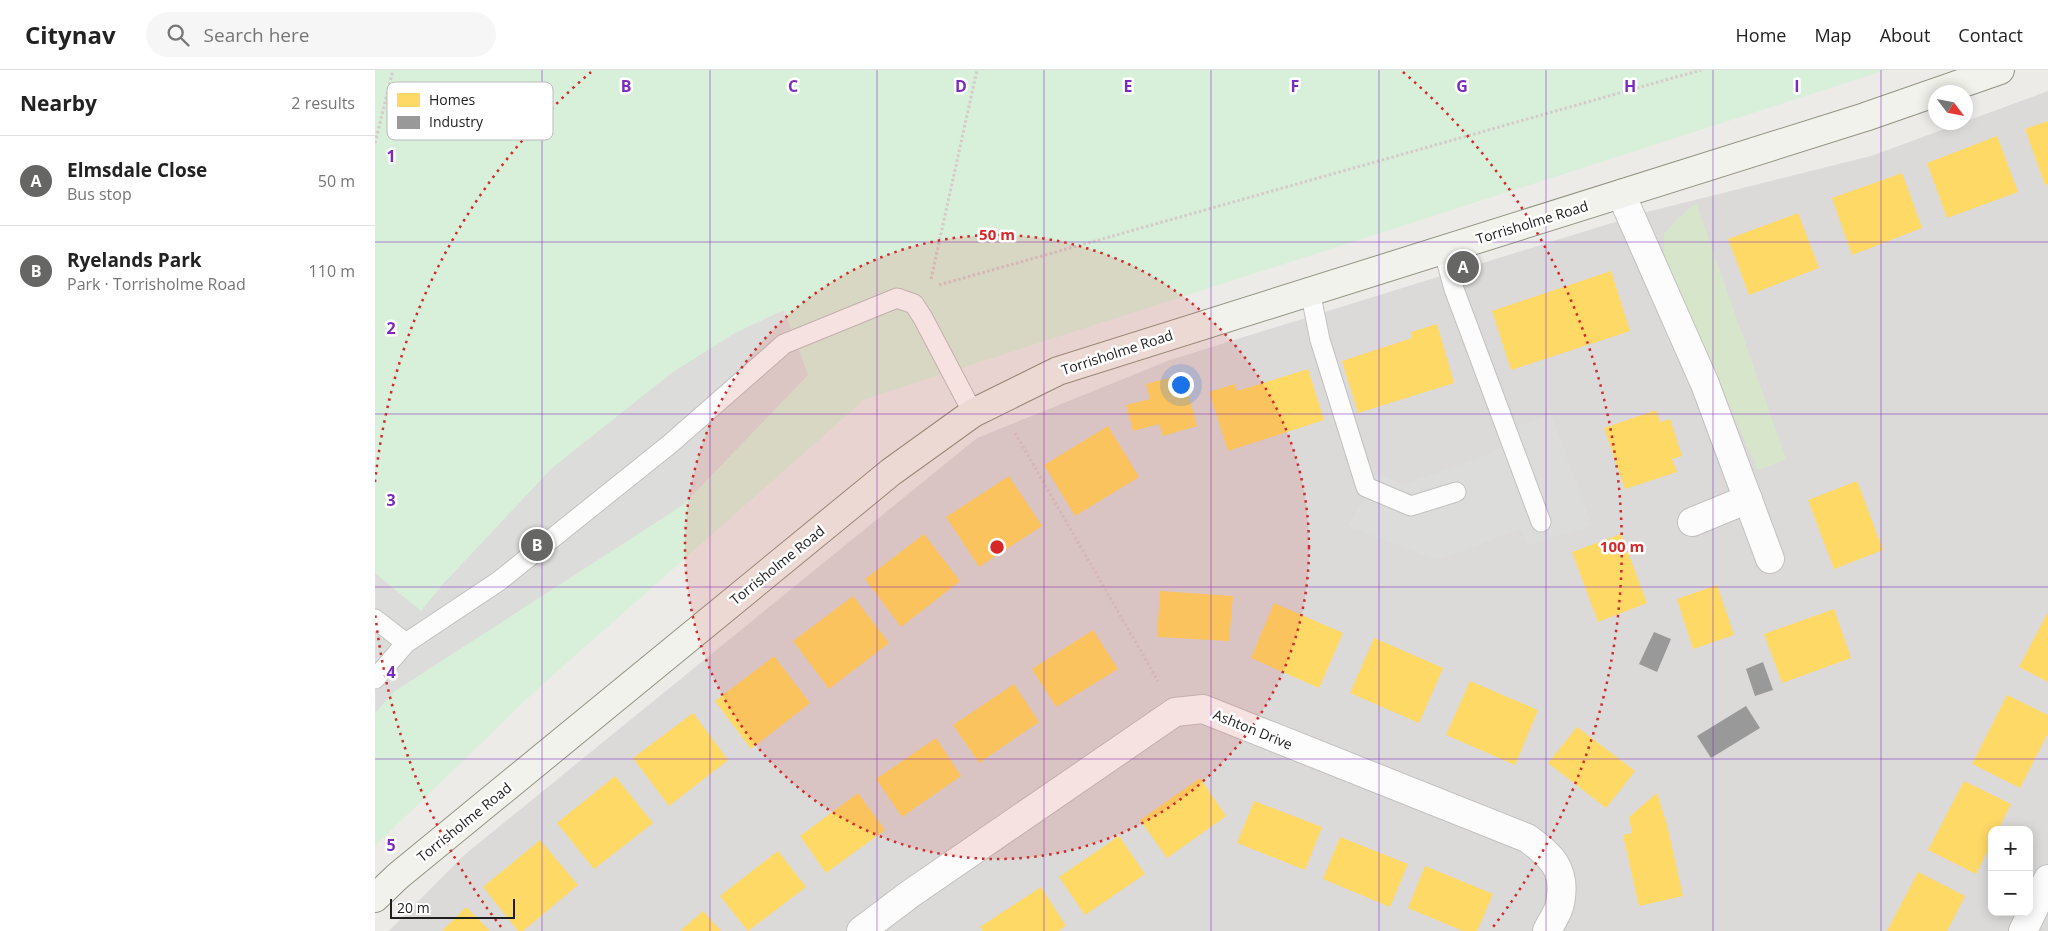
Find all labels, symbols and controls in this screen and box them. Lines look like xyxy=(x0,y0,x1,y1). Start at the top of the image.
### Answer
search box xyxy=(146,12,496,57)
text: Citynav xyxy=(25,18,116,51)
icon: search xyxy=(164,21,192,49)
text: Search here xyxy=(204,22,309,48)
text: Home xyxy=(1736,23,1786,47)
text: Map xyxy=(1814,23,1852,47)
text: About xyxy=(1880,23,1930,47)
text: Contact xyxy=(1958,23,2023,47)
text: B xyxy=(621,75,631,97)
text: C xyxy=(788,75,798,97)
text: D xyxy=(955,75,967,97)
text: E xyxy=(1124,75,1133,97)
text: F xyxy=(1291,75,1299,97)
text: G xyxy=(1456,75,1468,97)
text: H xyxy=(1624,75,1636,97)
text: I xyxy=(1794,75,1800,97)
legend xyxy=(387,82,553,140)
north arrow xyxy=(1928,85,1973,130)
text: Nearby xyxy=(20,89,97,117)
text: Homes xyxy=(429,90,476,109)
text: 2 results xyxy=(291,92,355,114)
text: Industry xyxy=(429,112,484,131)
text: 1 xyxy=(386,145,396,167)
text: Elmsdale Close xyxy=(67,157,207,183)
text: A xyxy=(30,170,42,192)
text: 50 m xyxy=(318,170,355,192)
text: Bus stop xyxy=(67,183,132,205)
street label: Torrisholme Road xyxy=(1474,196,1590,248)
text: 50 m xyxy=(979,224,1015,244)
text: Ryelands Park xyxy=(67,247,202,273)
pin: A xyxy=(1447,248,1479,286)
text: B xyxy=(31,260,41,282)
text: 110 m xyxy=(309,260,355,282)
text: Park · Torrisholme Road xyxy=(67,273,246,295)
text: 2 xyxy=(386,317,396,339)
street label: Torrisholme Road xyxy=(1059,325,1175,379)
your location xyxy=(1168,372,1194,398)
text: 3 xyxy=(386,489,396,511)
street label: Torrisholme Road xyxy=(726,521,828,609)
pin: B xyxy=(521,526,553,564)
text: 100 m xyxy=(1600,536,1644,556)
centre of rings xyxy=(988,538,1006,556)
text: 4 xyxy=(386,661,396,683)
street label: Ashton Drive xyxy=(1210,704,1296,754)
street label: Torrisholme Road xyxy=(413,778,515,866)
map controls xyxy=(1988,826,2033,916)
button: + xyxy=(1988,826,2033,871)
text: 5 xyxy=(386,834,396,856)
button: − xyxy=(1988,871,2033,916)
scale bar xyxy=(390,896,515,919)
text: 20 m xyxy=(397,898,430,917)

